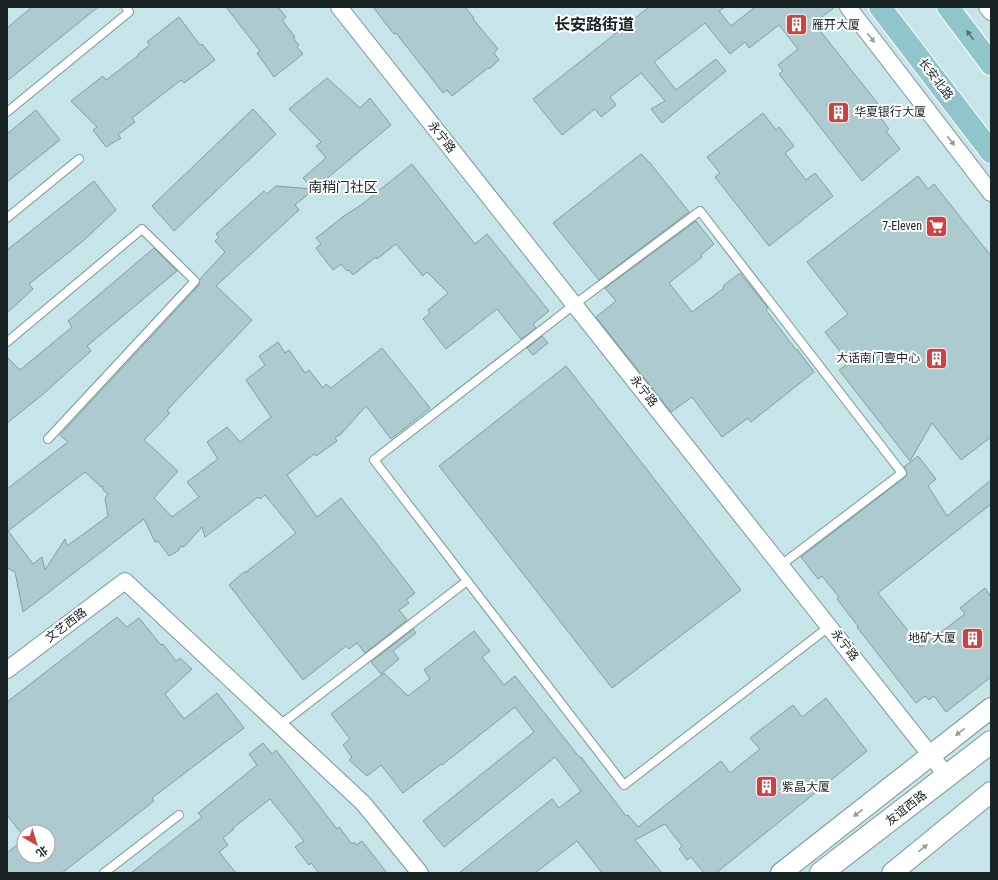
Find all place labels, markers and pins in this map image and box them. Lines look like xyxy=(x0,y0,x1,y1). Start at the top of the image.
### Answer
building icon: 雁开大厦 xyxy=(783,12,809,38)
place label: 雁开大厦 xyxy=(812,18,860,32)
building icon: 华夏银行大厦 xyxy=(826,99,852,125)
place label: 华夏银行大厦 xyxy=(854,105,926,119)
supermarket icon: 7-Eleven xyxy=(924,213,950,239)
place label: 7-Eleven xyxy=(882,219,922,233)
building icon: 大话南门壹中心 xyxy=(923,345,949,371)
place label: 大话南门壹中心 xyxy=(836,351,920,365)
building icon: 地矿大厦 xyxy=(959,625,985,651)
place label: 地矿大厦 xyxy=(908,631,956,645)
building icon: 紫晶大厦 xyxy=(754,774,780,800)
place label: 紫晶大厦 xyxy=(782,780,830,794)

